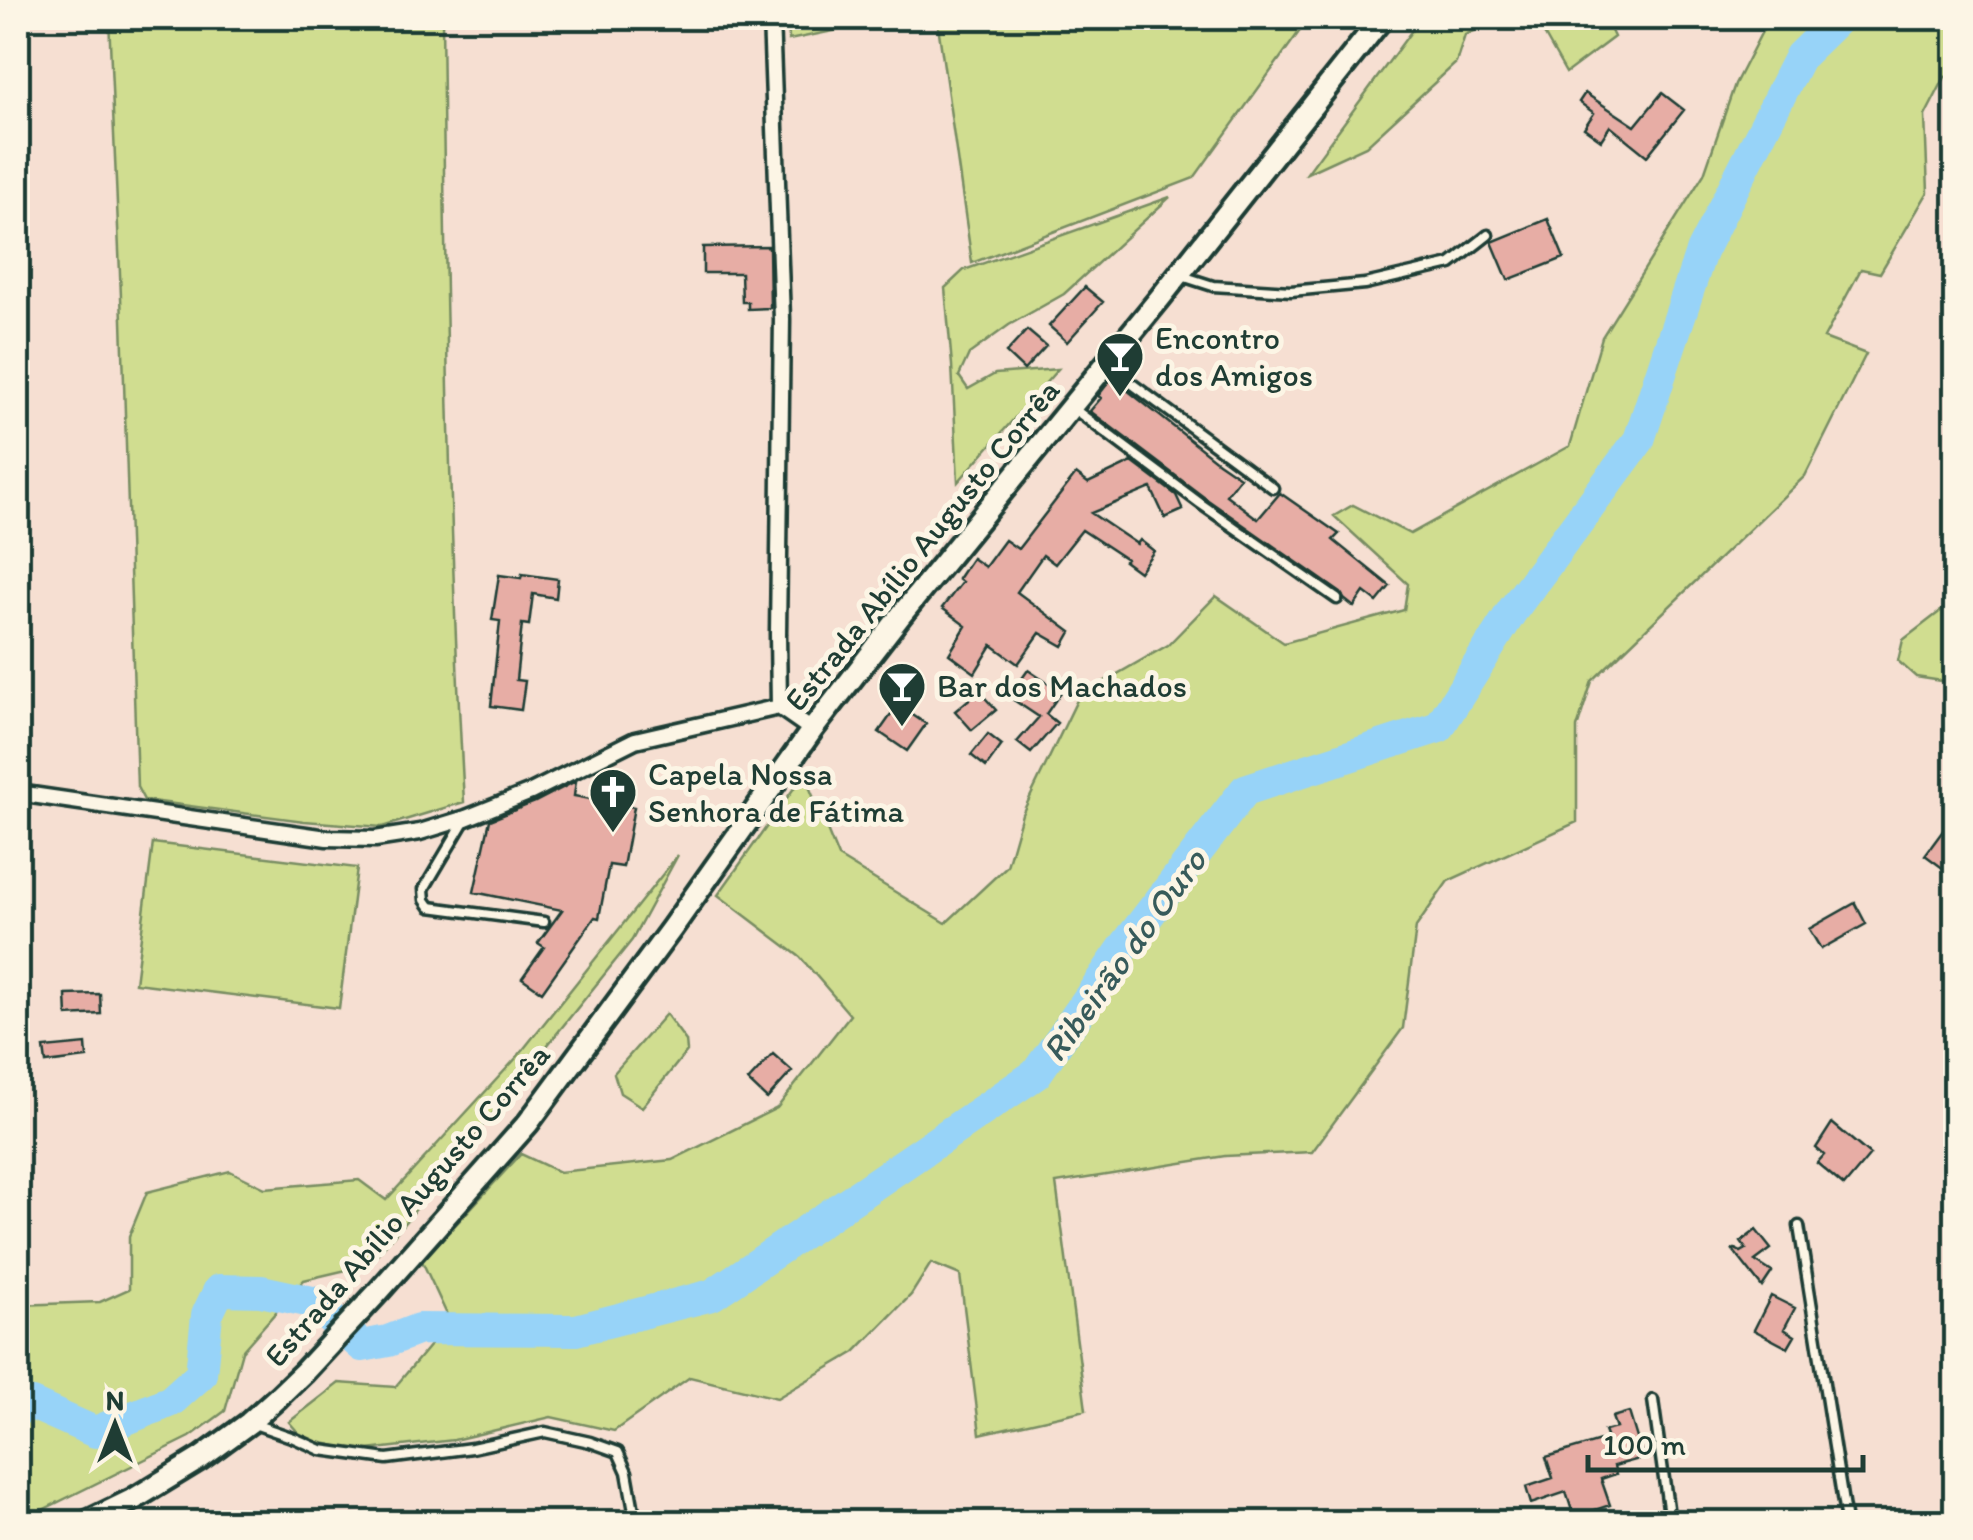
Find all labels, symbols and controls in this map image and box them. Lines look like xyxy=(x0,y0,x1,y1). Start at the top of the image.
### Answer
place label: Encontro dos Amigos xyxy=(1155,319,1313,394)
bar icon: Encontro dos Amigos xyxy=(1094,330,1146,398)
street label: Estrada Abílio Augusto Corrêa xyxy=(777,371,1068,718)
bar icon: Bar dos Machados xyxy=(876,660,928,728)
place label: Bar dos Machados xyxy=(937,667,1187,705)
place label: Capela Nossa Senhora de Fátima xyxy=(648,755,905,830)
church icon: Capela Nossa Senhora de Fátima xyxy=(587,766,639,834)
water label: Ribeirão do Ouro xyxy=(1033,840,1216,1069)
street label: Estrada Abílio Augusto Corrêa xyxy=(256,1035,558,1374)
north arrow xyxy=(65,1375,165,1475)
text: N xyxy=(106,1383,124,1417)
scale bar xyxy=(1588,1410,1863,1472)
text: 100 m xyxy=(1603,1426,1686,1463)

